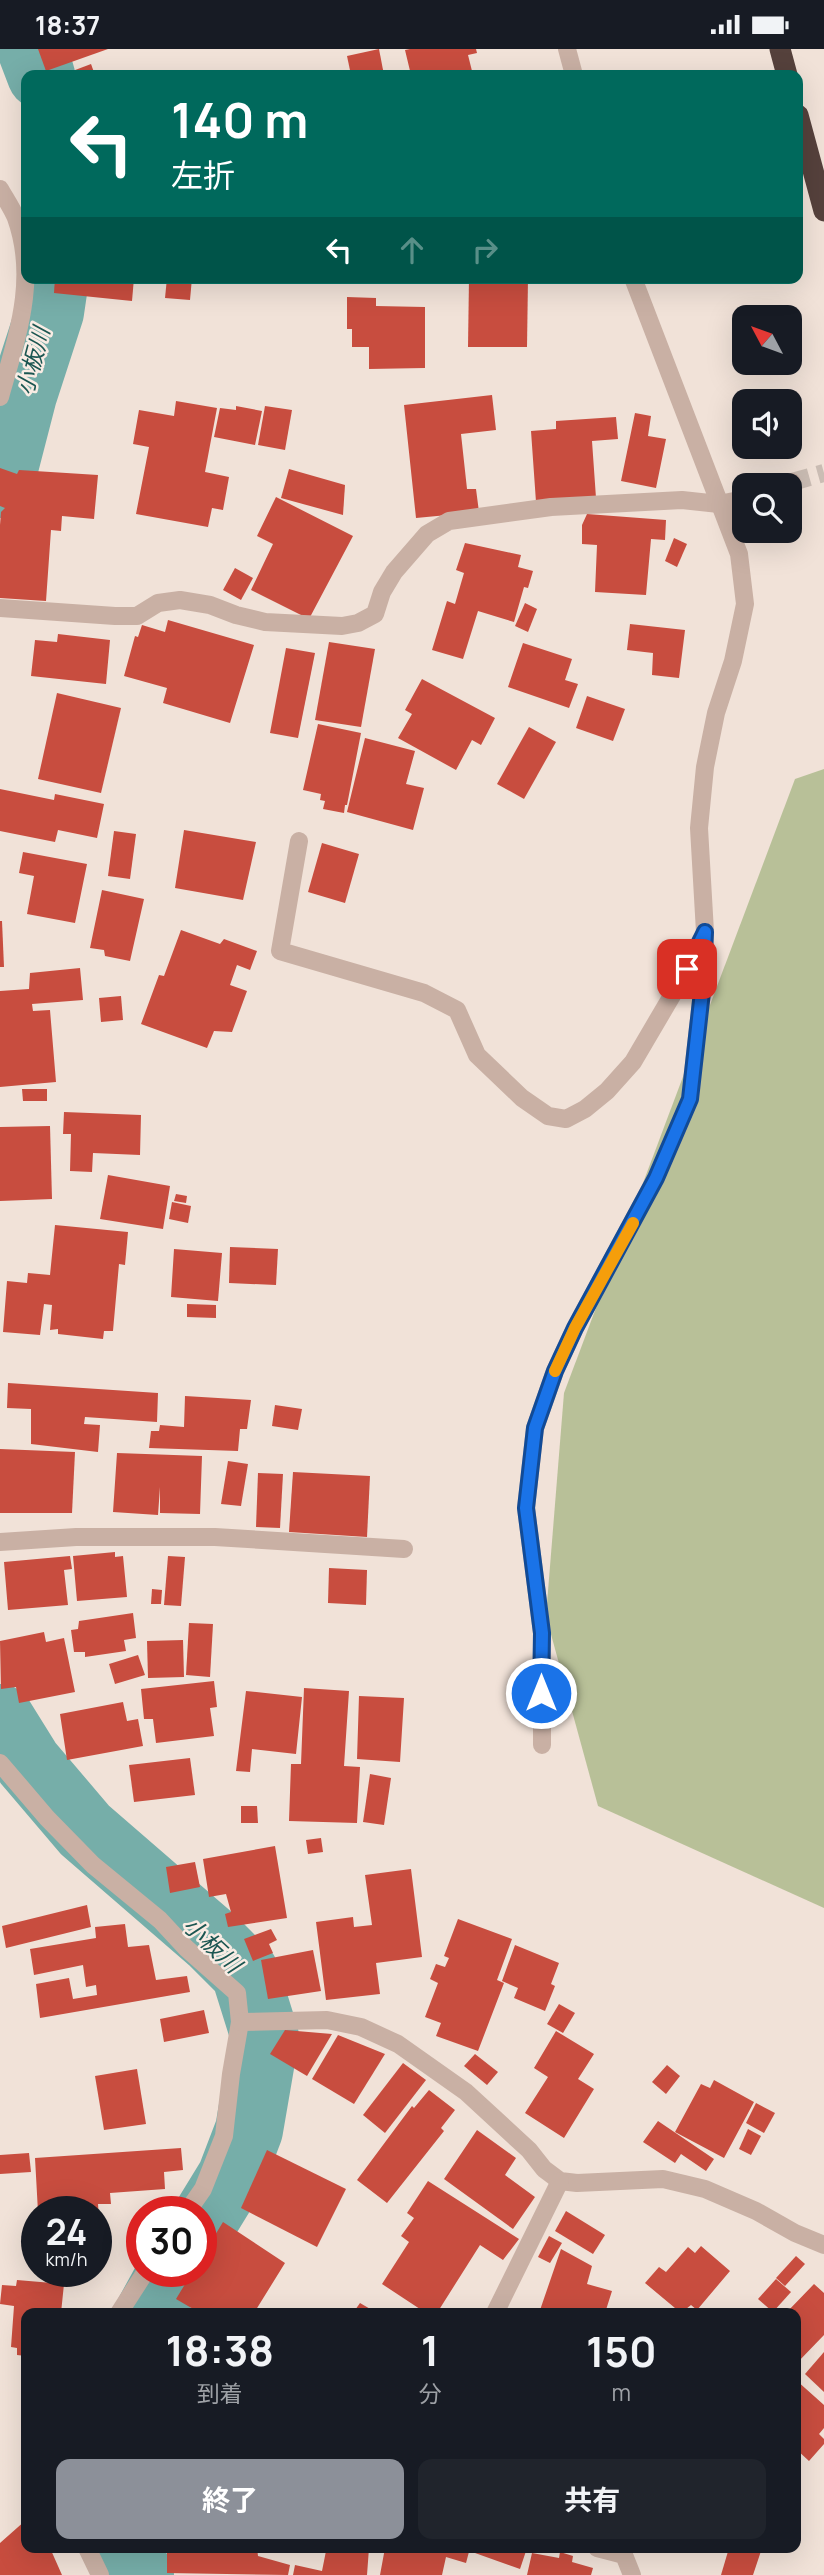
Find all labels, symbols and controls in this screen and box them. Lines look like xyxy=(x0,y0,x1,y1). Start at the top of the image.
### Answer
text: 18:37 xyxy=(35,7,100,43)
text: 140 m xyxy=(171,86,308,153)
icon: left xyxy=(56,98,147,189)
text: 左折 xyxy=(171,153,235,197)
icon: left xyxy=(320,231,358,269)
icon: ahead xyxy=(393,231,431,269)
icon: right xyxy=(466,231,504,269)
north arrow xyxy=(732,305,802,375)
map controls xyxy=(732,305,802,543)
water label: 小板川 xyxy=(8,320,57,398)
button: sound xyxy=(732,389,802,459)
button: search xyxy=(732,473,802,543)
pin xyxy=(657,939,717,999)
icon: arrive xyxy=(668,950,706,988)
position arrow xyxy=(504,1656,578,1730)
water label: 小板川 xyxy=(177,1909,251,1982)
speed limit sign: 30 xyxy=(126,2196,217,2287)
text: 24 xyxy=(46,2208,87,2256)
text: km/h xyxy=(46,2247,87,2271)
text: 18:38 xyxy=(165,2321,274,2379)
text: 1 xyxy=(421,2321,439,2379)
text: 150 xyxy=(586,2322,657,2380)
text: m xyxy=(611,2376,631,2408)
text: 到着 xyxy=(197,2377,243,2409)
text: 分 xyxy=(419,2377,442,2409)
button: 終了 xyxy=(56,2459,404,2539)
button: 共有 xyxy=(418,2459,766,2539)

